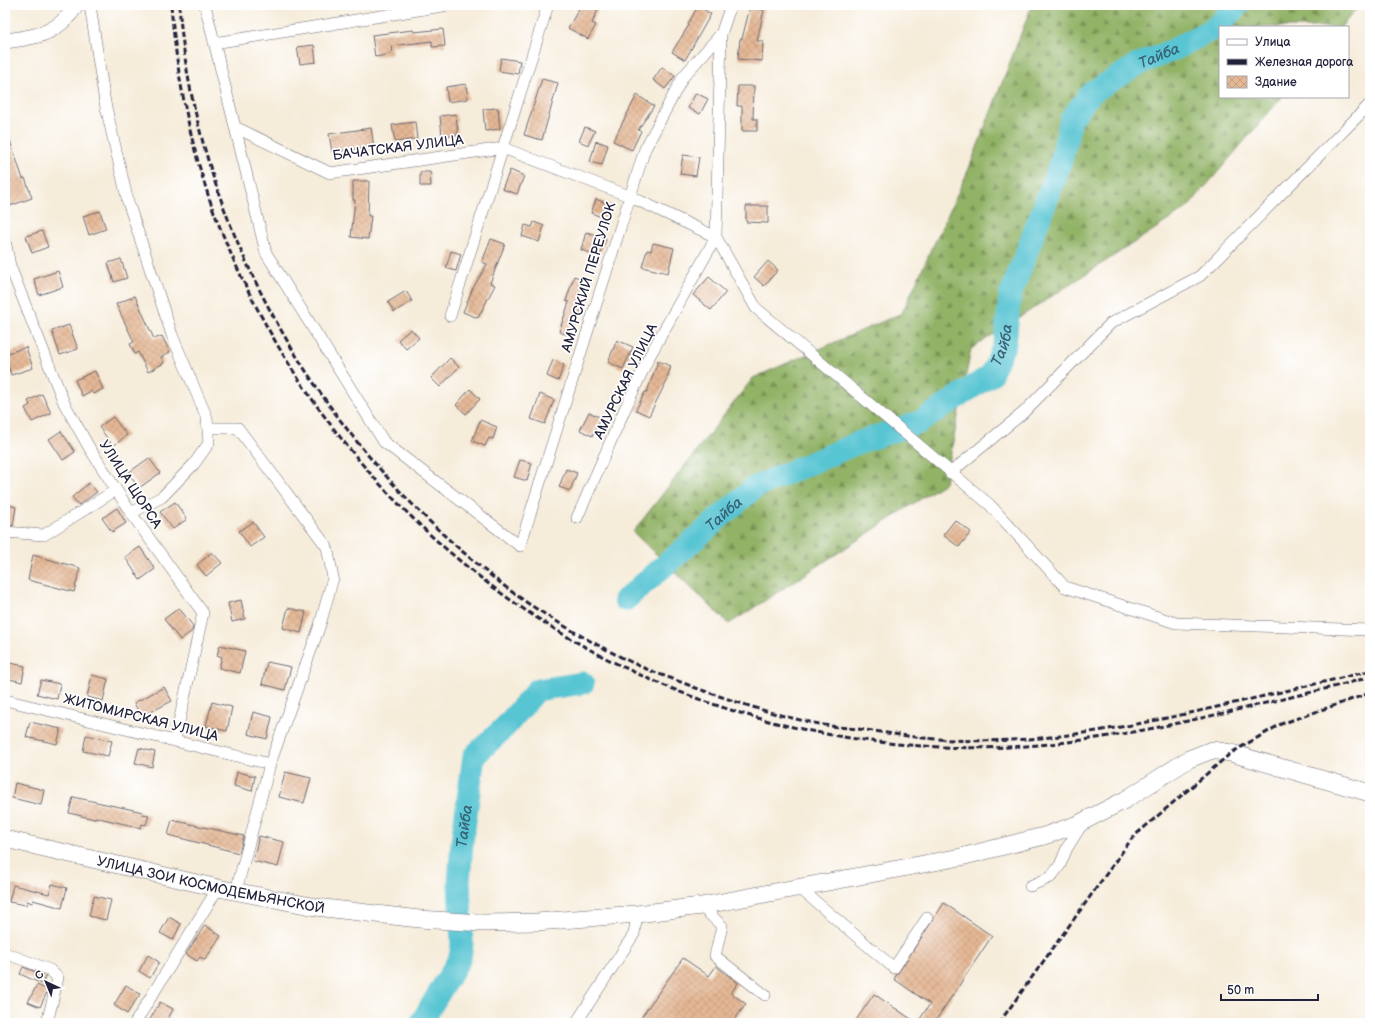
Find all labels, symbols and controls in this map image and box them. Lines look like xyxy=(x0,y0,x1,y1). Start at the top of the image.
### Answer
legend xyxy=(1219,26,1349,98)
text: Улица xyxy=(1255,35,1291,50)
water label: Тайба xyxy=(1135,39,1183,73)
text: Железная дорога xyxy=(1255,55,1353,70)
text: Здание xyxy=(1255,75,1297,90)
street label: БАЧАТСКАЯ УЛИЦА xyxy=(332,131,465,164)
street label: АМУРСКИЙ ПЕРЕУЛОК xyxy=(557,199,620,355)
street label: АМУРСКАЯ УЛИЦА xyxy=(590,320,661,443)
water label: Тайба xyxy=(987,323,1017,369)
street label: УЛИЦА ЩОРСА xyxy=(96,437,166,532)
water label: Тайба xyxy=(702,493,747,536)
street label: ЖИТОМИРСКАЯ УЛИЦА xyxy=(62,690,221,745)
water label: Тайба xyxy=(453,804,477,849)
street label: УЛИЦА ЗОИ КОСМОДЕМЬЯНСКОЙ xyxy=(95,852,326,917)
north arrow xyxy=(26,962,66,1002)
text: С xyxy=(32,968,47,983)
scale bar xyxy=(1221,976,1318,1002)
text: 50 m xyxy=(1227,983,1254,998)

